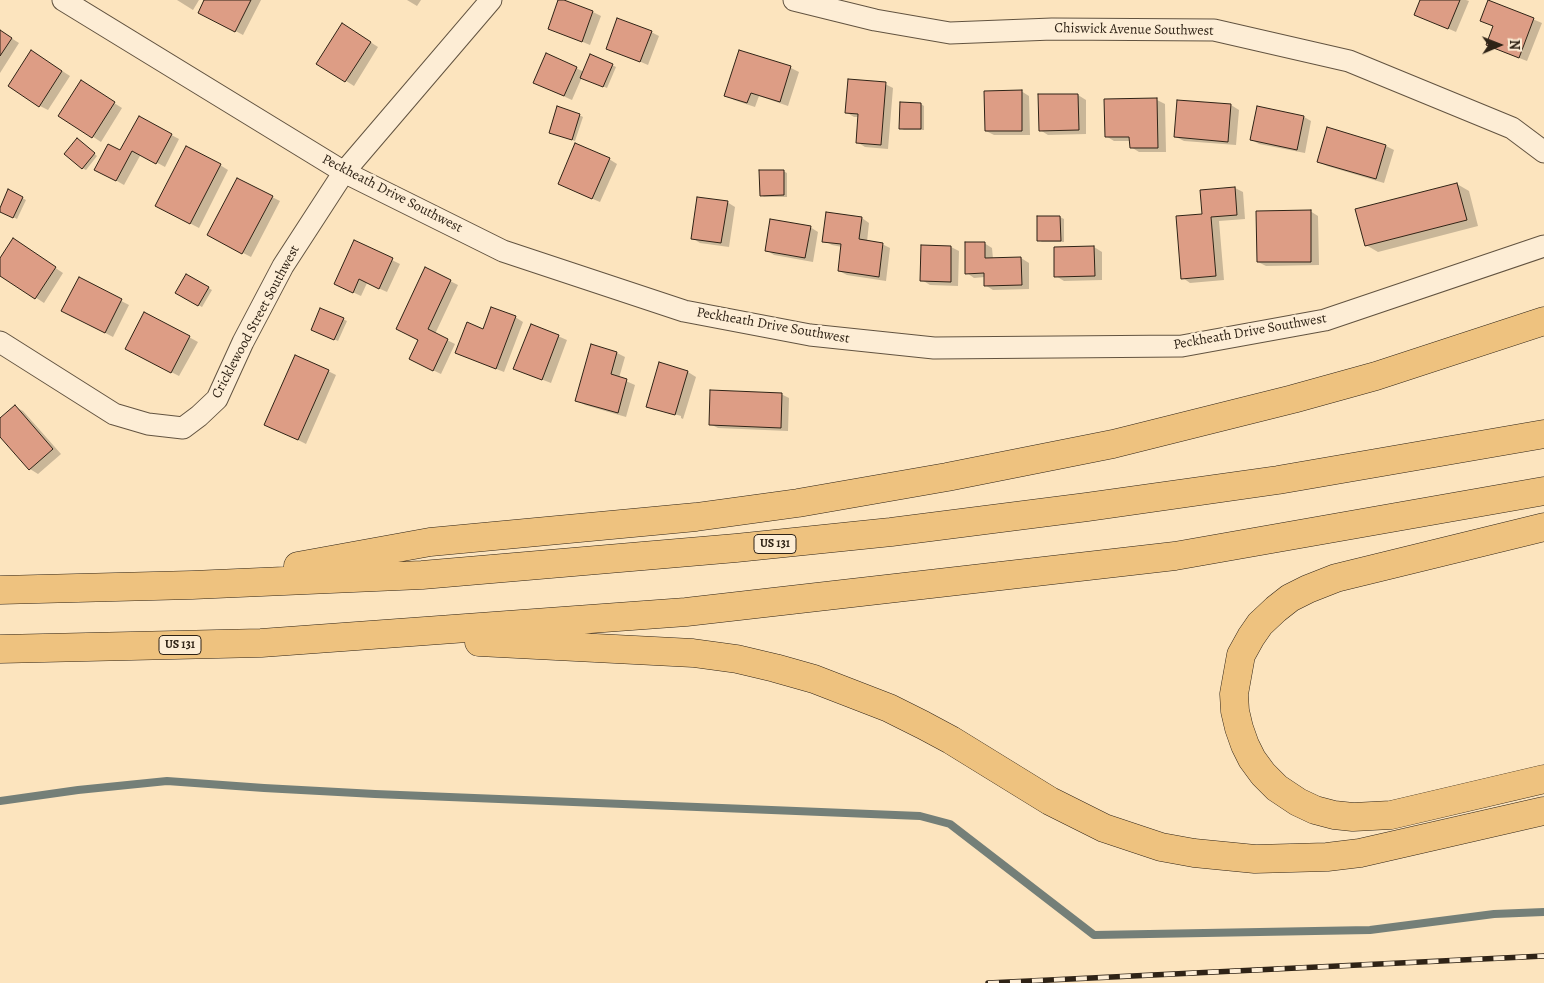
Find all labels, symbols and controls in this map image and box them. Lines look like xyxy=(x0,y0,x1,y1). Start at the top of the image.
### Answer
street label: Chiswick Avenue Southwest xyxy=(1054,20,1214,40)
north arrow xyxy=(1474,20,1524,70)
text: N xyxy=(1505,39,1524,50)
street label: Peckheath Drive Southwest xyxy=(319,151,465,237)
street label: Cricklewood Street Southwest xyxy=(208,243,304,401)
street label: Peckheath Drive Southwest xyxy=(695,304,851,348)
street label: Peckheath Drive Southwest xyxy=(1172,310,1328,354)
road number: US 131 xyxy=(754,534,796,554)
road number: US 131 xyxy=(159,636,201,654)

